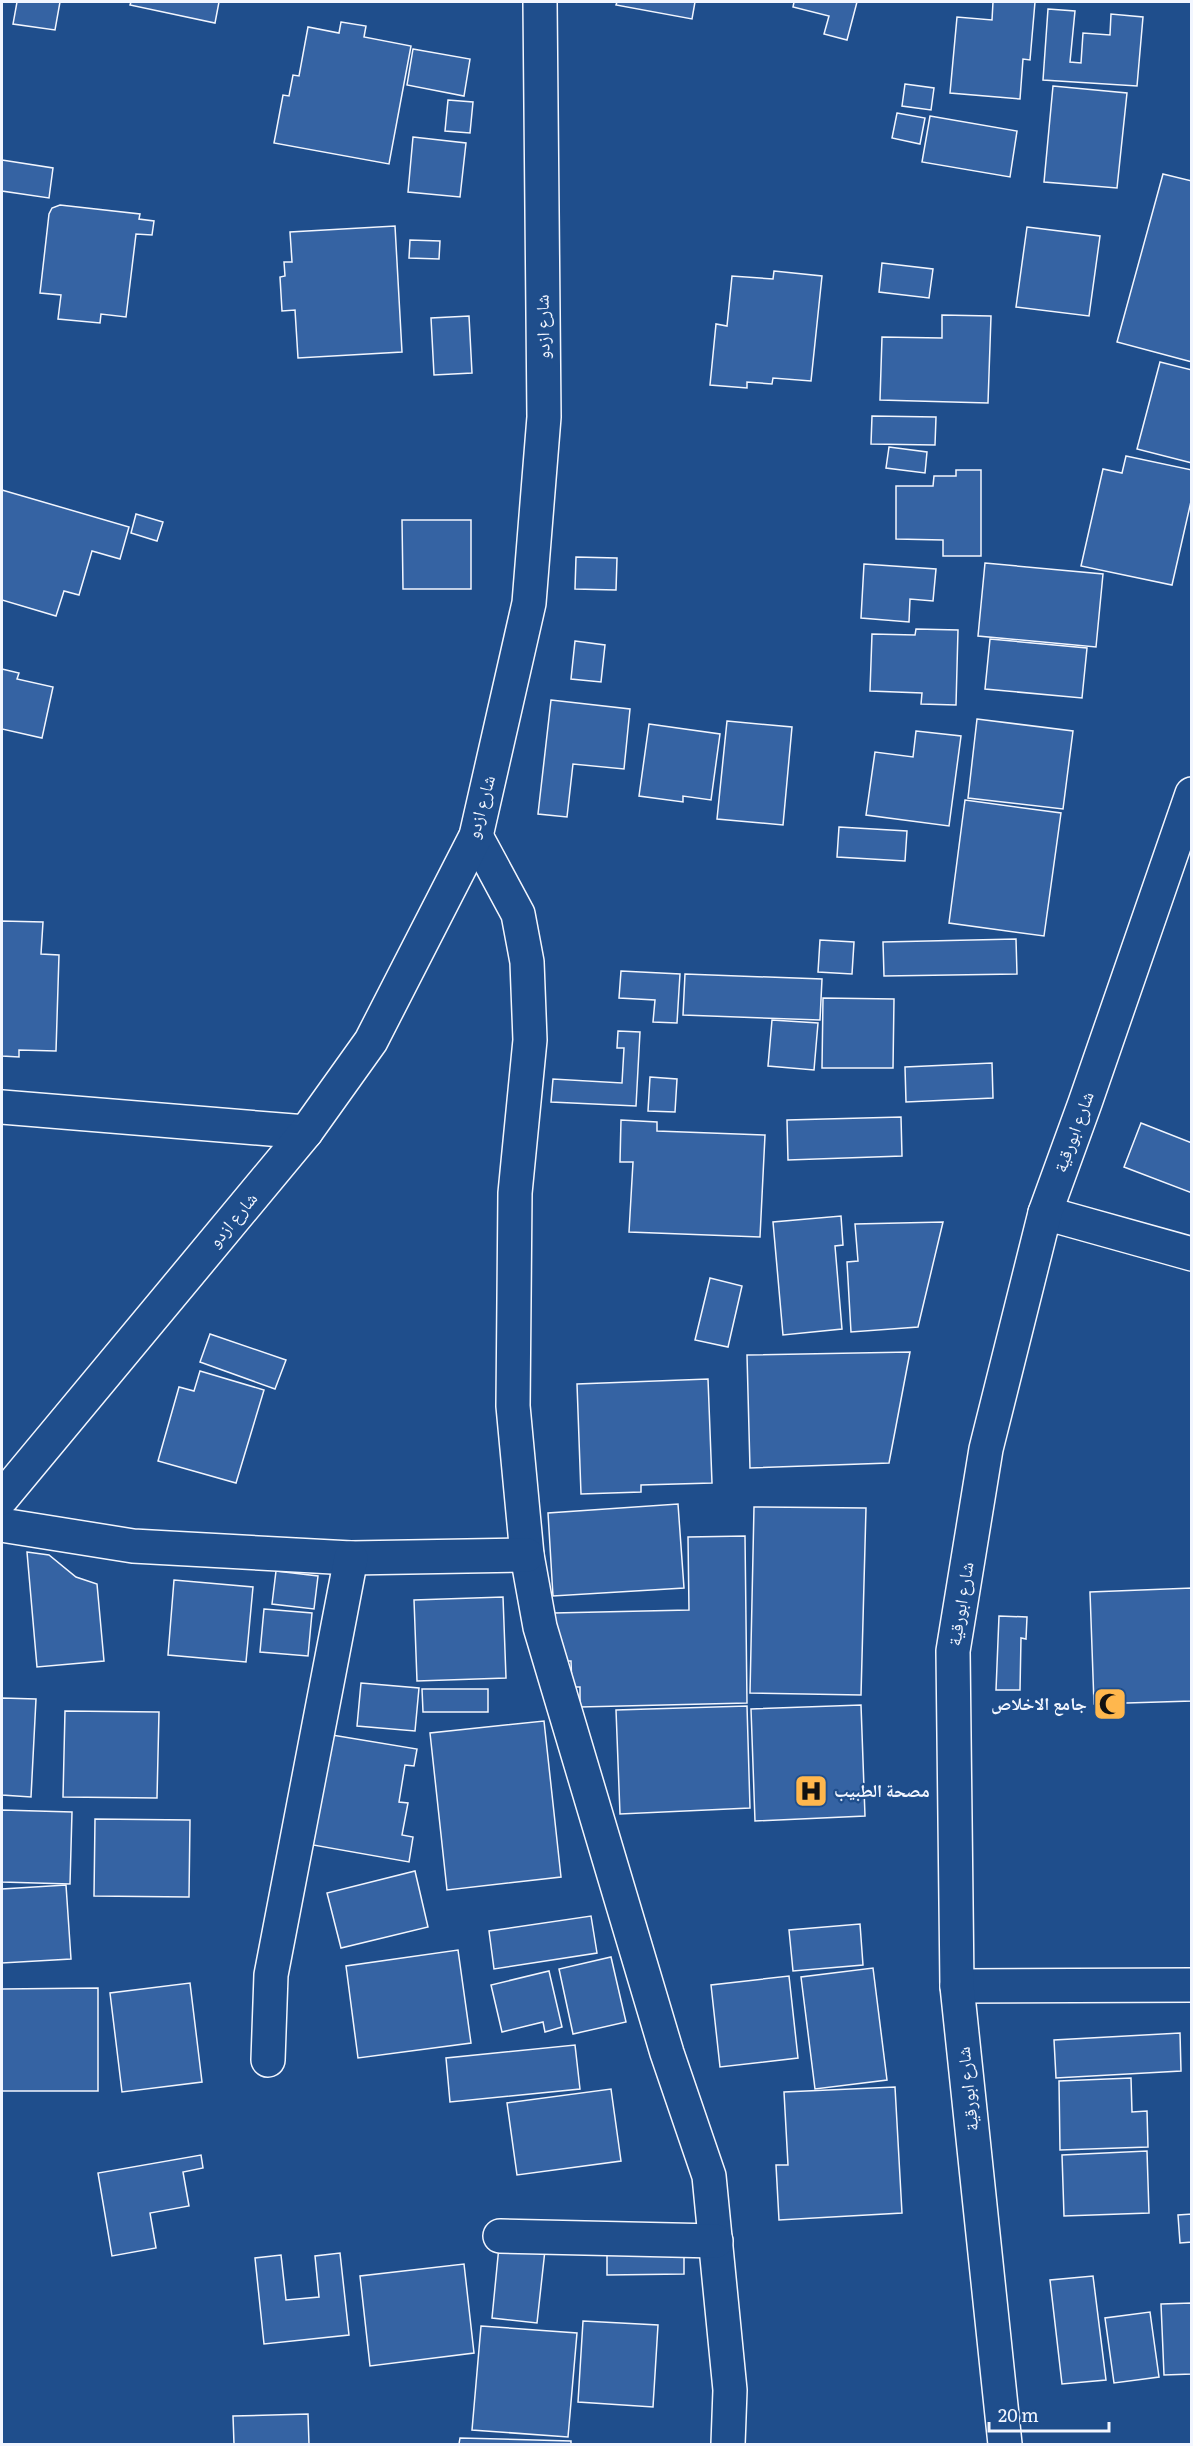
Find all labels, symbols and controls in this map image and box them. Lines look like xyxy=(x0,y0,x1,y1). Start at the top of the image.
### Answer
street label: شارع ازدو xyxy=(527,294,556,360)
street label: شارع ازدو xyxy=(458,772,501,841)
street label: شارع ابورقية xyxy=(1045,1087,1100,1176)
street label: شارع ازدو xyxy=(201,1185,263,1253)
street label: شارع ابورقية xyxy=(940,1560,979,1648)
mosque icon: جامع الاخلاص xyxy=(1092,1686,1128,1722)
place label: جامع الاخلاص xyxy=(991,1689,1087,1716)
hospital icon: مصحة الطبيب xyxy=(793,1773,829,1809)
place label: مصحة الطبيب xyxy=(834,1776,930,1803)
street label: شارع ابورقية xyxy=(949,2046,984,2133)
scale bar xyxy=(989,2395,1109,2433)
text: 20 m xyxy=(998,2401,1039,2428)

